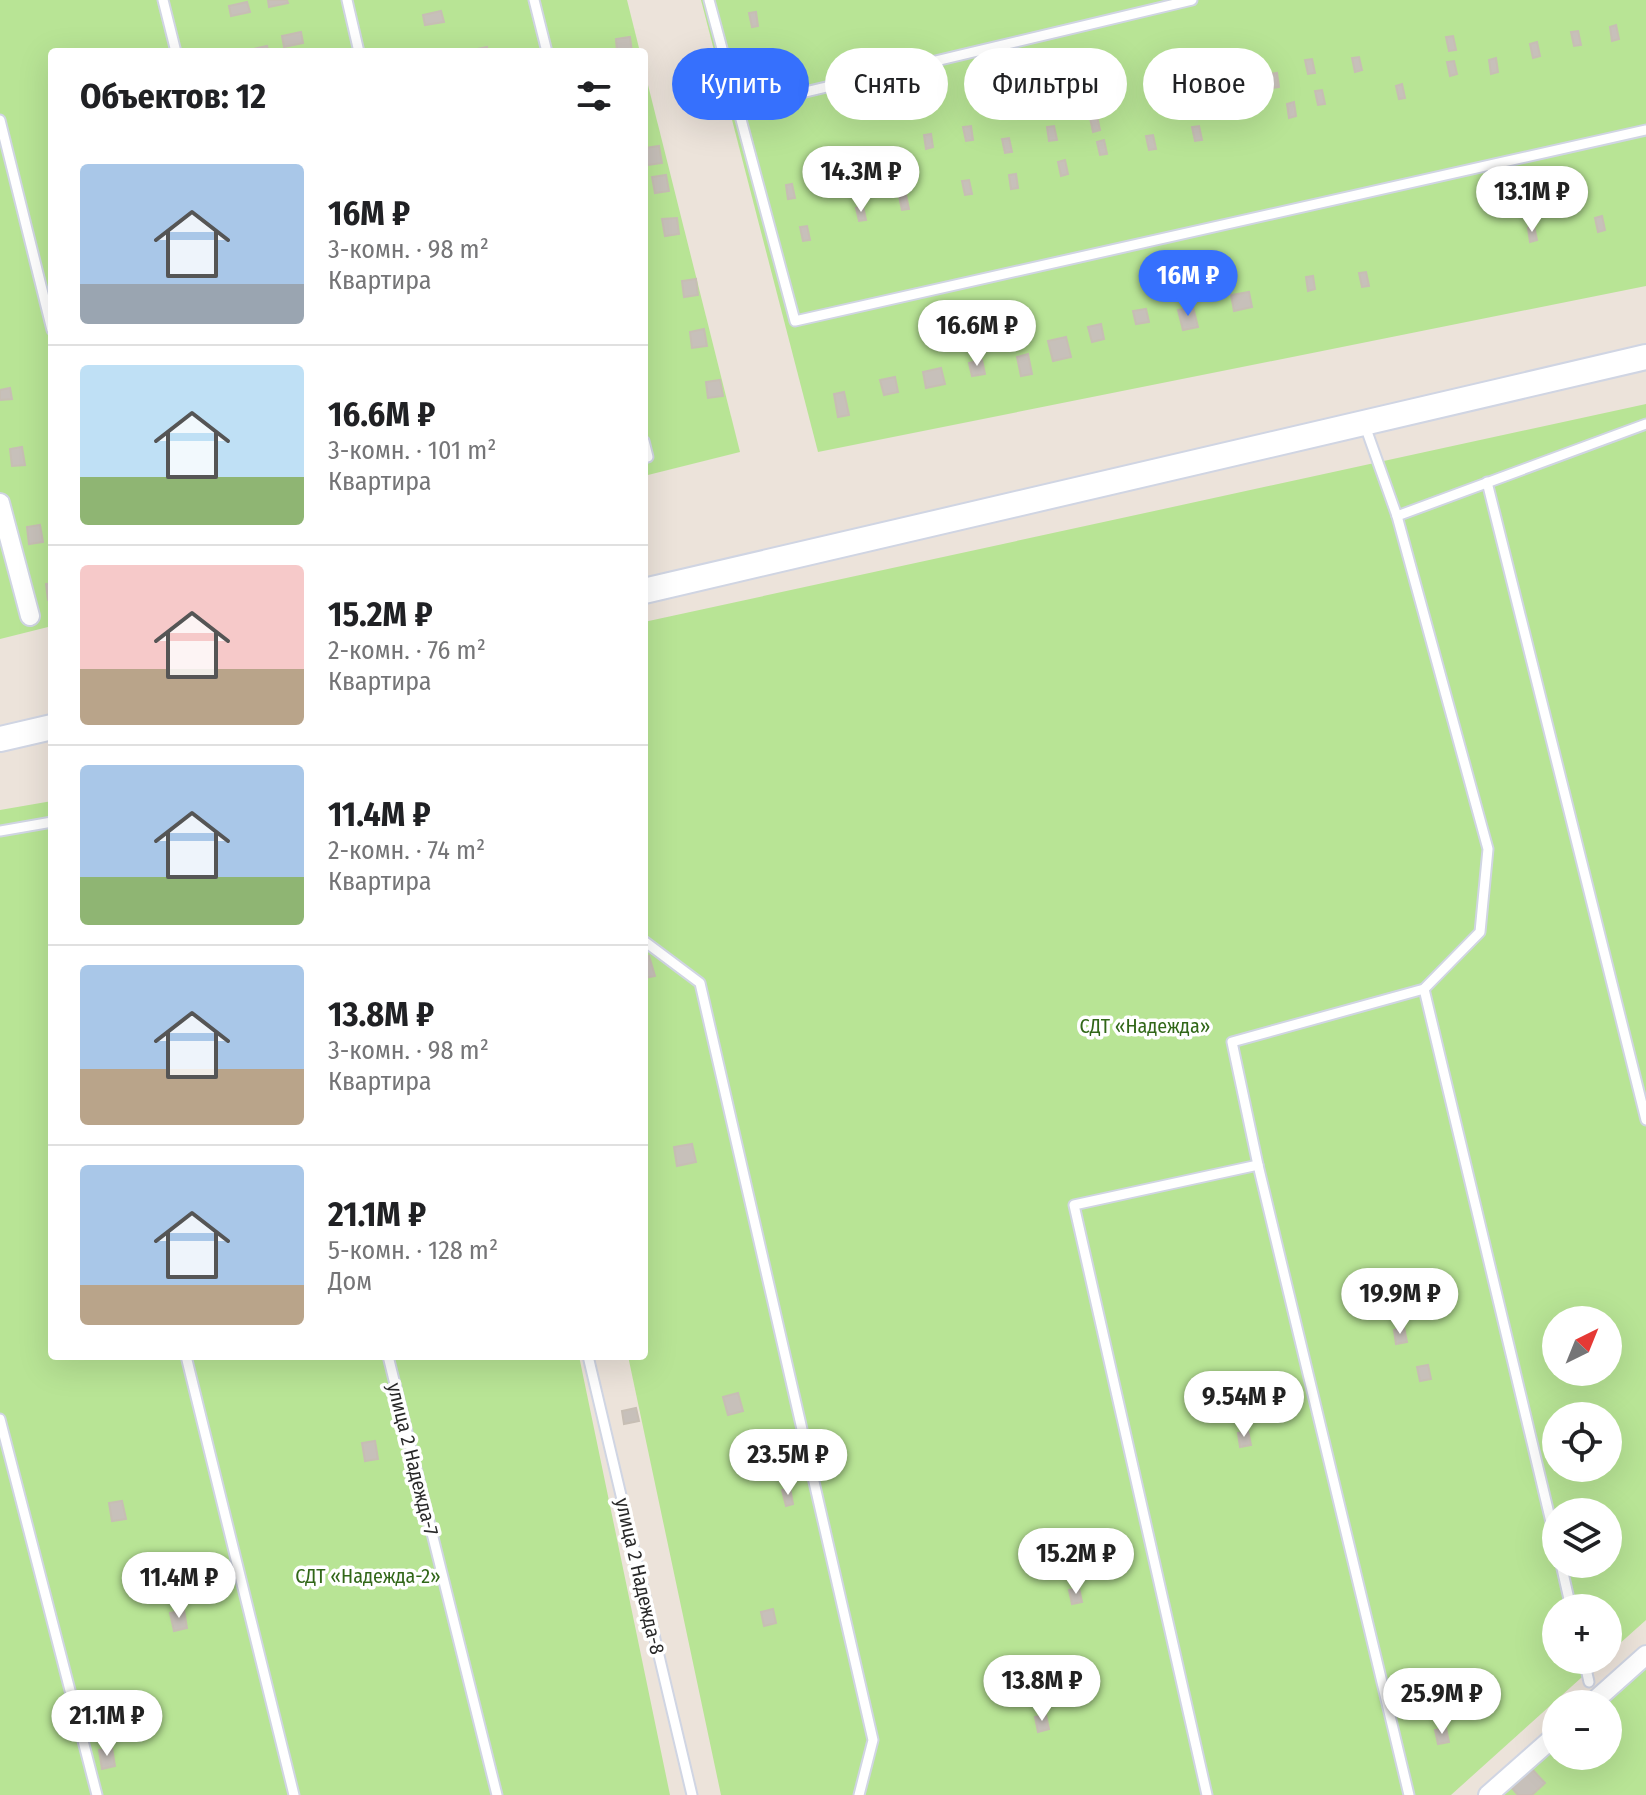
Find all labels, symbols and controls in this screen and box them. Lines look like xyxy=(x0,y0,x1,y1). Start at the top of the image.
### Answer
chip: Купить xyxy=(672,48,809,120)
chip: Снять xyxy=(825,48,948,120)
chip: Фильтры xyxy=(964,48,1127,120)
chip: Новое xyxy=(1143,48,1274,120)
icon: filters xyxy=(572,74,616,118)
text: Объектов: 12 xyxy=(80,76,266,117)
pin: 14.3M ₽ xyxy=(787,146,935,214)
text: 14.3M ₽ xyxy=(820,156,902,187)
pin: 13.1M ₽ xyxy=(1458,166,1606,234)
text: 13.1M ₽ xyxy=(1494,176,1570,207)
text: 16M ₽ xyxy=(328,193,410,234)
icon: home xyxy=(144,196,240,292)
text: 3-комн. · 98 m² xyxy=(328,234,489,265)
pin: 16M ₽ xyxy=(1132,250,1244,318)
text: 16M ₽ xyxy=(1157,260,1219,291)
text: Квартира xyxy=(328,265,432,296)
pin: 16.6M ₽ xyxy=(903,300,1051,368)
text: 16.6M ₽ xyxy=(936,310,1018,341)
text: 16.6M ₽ xyxy=(328,394,435,435)
icon: home xyxy=(144,397,240,493)
text: 3-комн. · 101 m² xyxy=(328,435,496,466)
text: Квартира xyxy=(328,466,432,497)
text: 15.2M ₽ xyxy=(328,594,433,635)
icon: home xyxy=(144,597,240,693)
text: 2-комн. · 76 m² xyxy=(328,635,486,666)
text: Квартира xyxy=(328,666,432,697)
text: 11.4M ₽ xyxy=(328,794,431,835)
icon: home xyxy=(144,797,240,893)
text: 2-комн. · 74 m² xyxy=(328,835,485,866)
text: Квартира xyxy=(328,866,432,897)
text: 13.8M ₽ xyxy=(328,994,434,1035)
icon: home xyxy=(144,997,240,1093)
park label: СДТ «Надежда» xyxy=(1080,1014,1210,1038)
text: 3-комн. · 98 m² xyxy=(328,1035,489,1066)
text: Квартира xyxy=(328,1066,432,1097)
text: 21.1M ₽ xyxy=(328,1194,426,1235)
icon: home xyxy=(144,1197,240,1293)
text: 5-комн. · 128 m² xyxy=(328,1235,498,1266)
text: Дом xyxy=(328,1266,372,1297)
pin: 19.9M ₽ xyxy=(1326,1268,1474,1336)
text: 19.9M ₽ xyxy=(1359,1278,1441,1309)
north arrow xyxy=(1542,1306,1622,1386)
map controls xyxy=(1542,1306,1622,1770)
pin: 9.54M ₽ xyxy=(1170,1371,1318,1439)
street label: улица 2 Надежда-7 xyxy=(382,1380,444,1538)
text: 9.54M ₽ xyxy=(1202,1381,1286,1412)
button: locate xyxy=(1542,1402,1622,1482)
pin: 23.5M ₽ xyxy=(714,1429,862,1497)
text: 23.5M ₽ xyxy=(747,1439,829,1470)
street label: улица 2 Надежда-8 xyxy=(610,1495,670,1657)
button: layers xyxy=(1542,1498,1622,1578)
pin: 15.2M ₽ xyxy=(1002,1528,1150,1596)
text: 15.2M ₽ xyxy=(1036,1538,1116,1569)
pin: 11.4M ₽ xyxy=(105,1552,253,1620)
text: 11.4M ₽ xyxy=(140,1562,218,1593)
park label: СДТ «Надежда-2» xyxy=(295,1564,441,1588)
button: + xyxy=(1542,1594,1622,1674)
pin: 13.8M ₽ xyxy=(968,1655,1116,1723)
text: 13.8M ₽ xyxy=(1001,1665,1083,1696)
pin: 25.9M ₽ xyxy=(1368,1668,1516,1736)
text: 25.9M ₽ xyxy=(1401,1678,1483,1709)
pin: 21.1M ₽ xyxy=(33,1690,181,1758)
button: − xyxy=(1542,1690,1622,1770)
text: 21.1M ₽ xyxy=(69,1700,145,1731)

